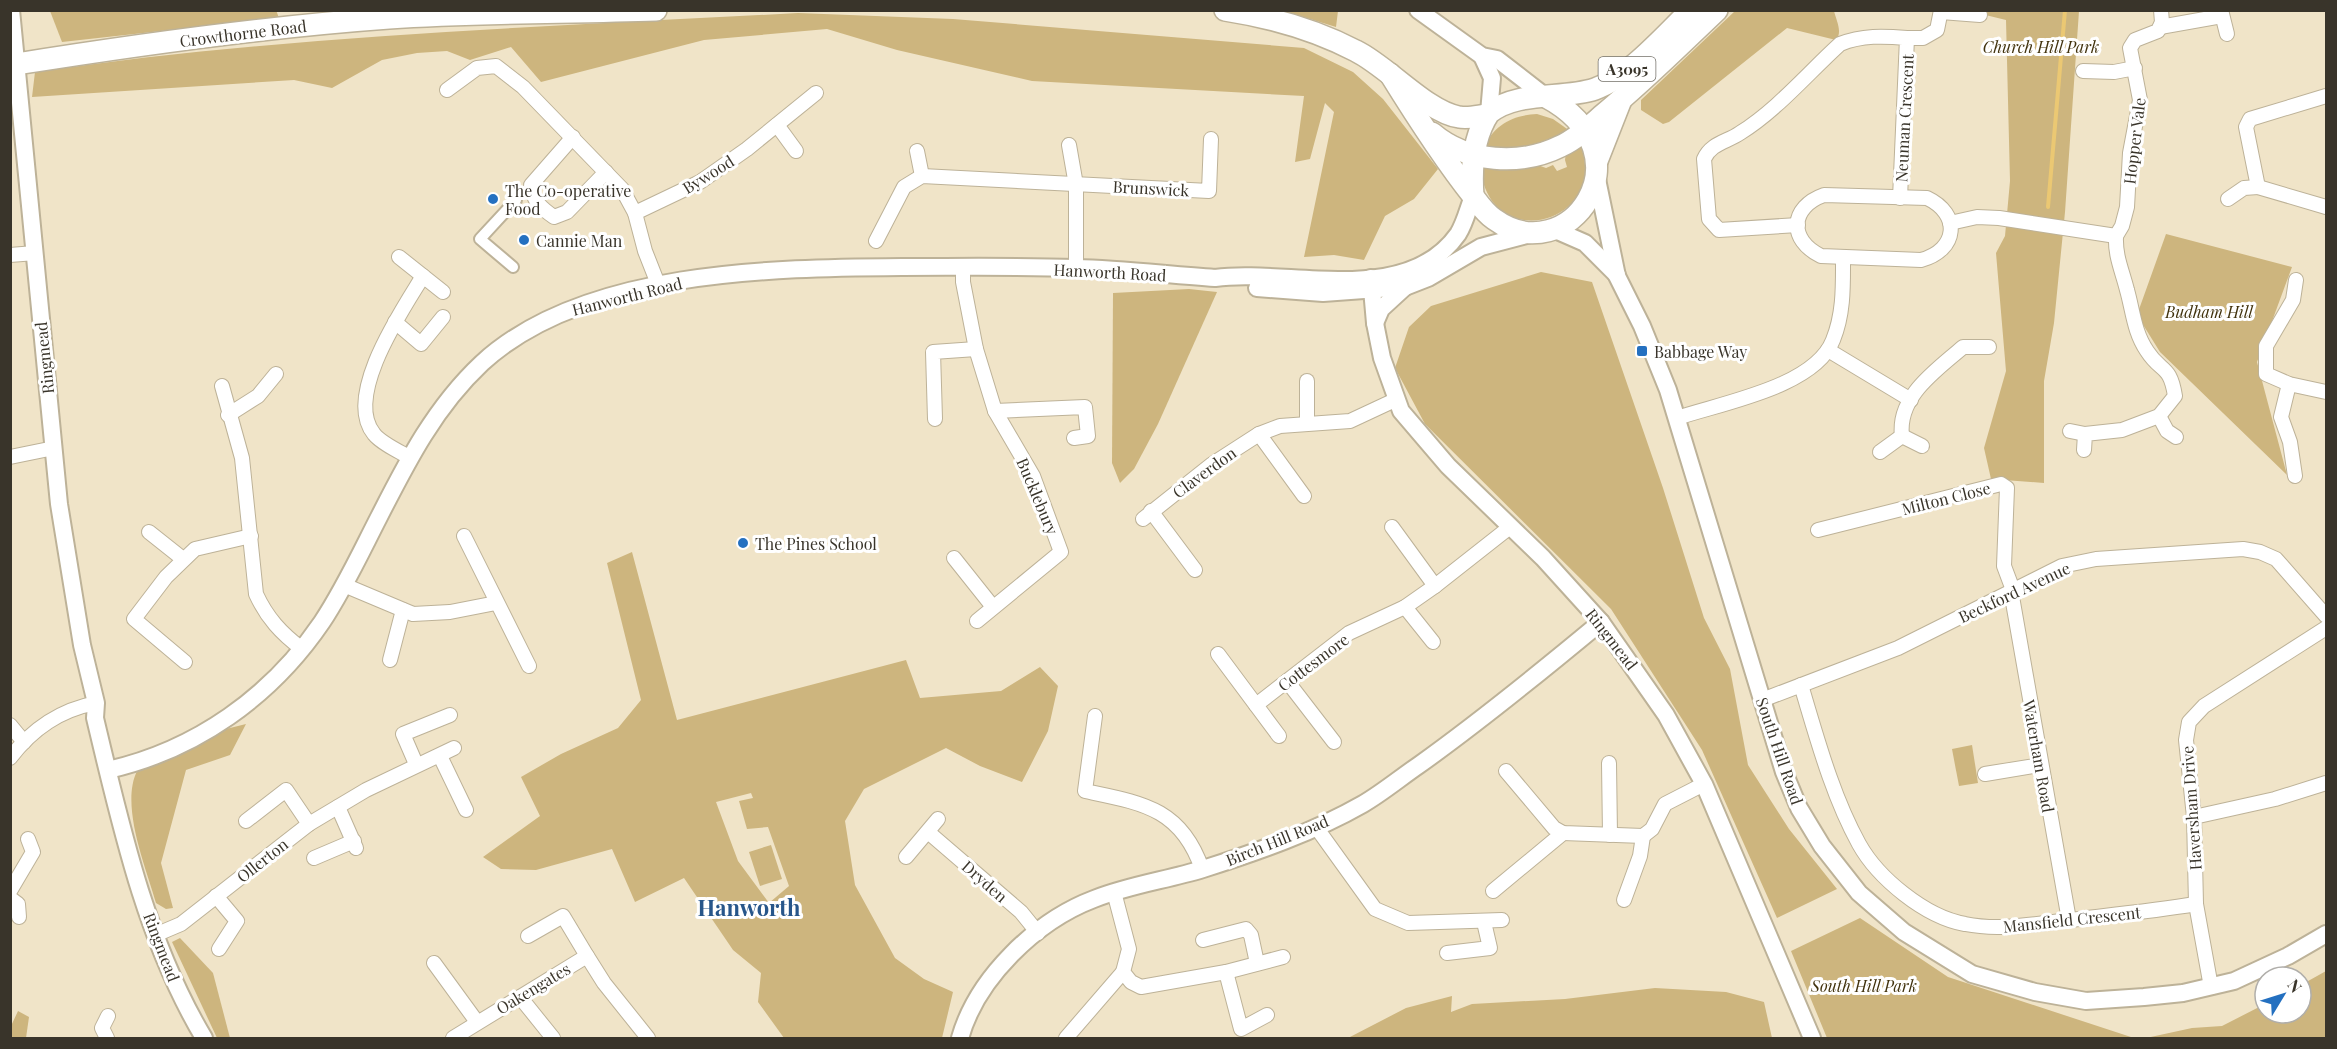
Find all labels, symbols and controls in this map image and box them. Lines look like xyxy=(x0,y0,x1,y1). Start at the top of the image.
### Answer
street label: Crowthorne Road xyxy=(178,15,308,51)
park label: Church Hill Park xyxy=(1983,36,2099,57)
street label: Neuman Crescent xyxy=(1890,53,1918,183)
road number: A3095 xyxy=(1598,57,1656,81)
street label: Hopper Vale xyxy=(2118,96,2150,186)
street label: Bywood xyxy=(678,150,738,198)
street label: Brunswick xyxy=(1112,176,1190,201)
place label: The Co-operative Food xyxy=(505,180,631,219)
marker: The Co-operative Food xyxy=(486,192,500,206)
place label: Cannie Man xyxy=(536,230,623,251)
marker: Cannie Man xyxy=(517,233,531,247)
street label: Hanworth Road xyxy=(1053,259,1167,285)
street label: Hanworth Road xyxy=(570,272,684,320)
park label: Budham Hill xyxy=(2164,301,2253,322)
street label: Ringmead xyxy=(30,321,58,395)
place label: Babbage Way xyxy=(1654,341,1747,362)
marker: Babbage Way xyxy=(1635,344,1649,358)
street label: Claverdon xyxy=(1168,442,1240,502)
street label: Bucklebury xyxy=(1012,454,1064,538)
street label: Milton Close xyxy=(1900,477,1992,519)
place label: The Pines School xyxy=(755,533,877,554)
marker: The Pines School xyxy=(736,536,750,550)
street label: Beckford Avenue xyxy=(1955,557,2073,627)
street label: Ringmead xyxy=(1581,604,1643,674)
street label: Cottesmore xyxy=(1273,628,1353,696)
street label: South Hill Road xyxy=(1752,695,1808,807)
street label: Waterham Road xyxy=(2019,697,2059,814)
street label: Haversham Drive xyxy=(2176,745,2206,871)
street label: Birch Hill Road xyxy=(1223,810,1331,870)
street label: Ollerton xyxy=(232,833,292,887)
street label: Dryden xyxy=(958,856,1012,907)
district label: Hanworth xyxy=(698,892,801,922)
street label: Mansfield Crescent xyxy=(2002,901,2142,937)
street label: Ringmead xyxy=(139,909,185,985)
street label: Oakengates xyxy=(492,958,574,1018)
north arrow xyxy=(2253,965,2313,1025)
text: N xyxy=(2283,974,2307,997)
park label: South Hill Park xyxy=(1810,975,1917,996)

